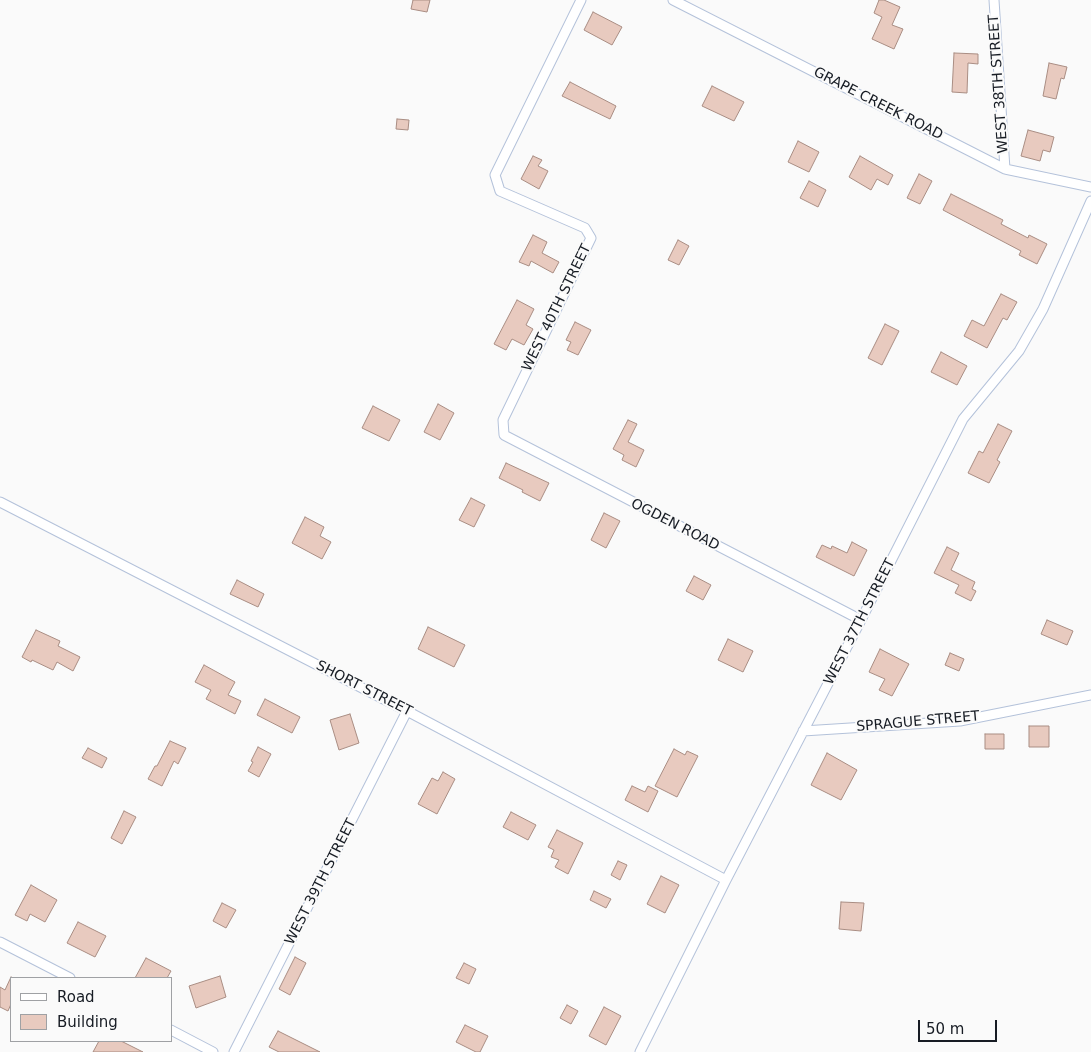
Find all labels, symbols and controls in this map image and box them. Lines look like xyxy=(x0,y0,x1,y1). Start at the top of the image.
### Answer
street label: WEST 38TH STREET xyxy=(986,14,1012,154)
street label: GRAPE CREEK ROAD xyxy=(810,64,946,144)
street label: WEST 40TH STREET xyxy=(519,242,595,374)
street label: OGDEN ROAD xyxy=(628,495,722,555)
street label: WEST 37TH STREET xyxy=(821,556,899,688)
street label: SHORT STREET xyxy=(313,658,415,720)
street label: SPRAGUE STREET xyxy=(856,708,980,736)
street label: WEST 39TH STREET xyxy=(282,816,360,948)
legend xyxy=(10,977,172,1042)
text: Road xyxy=(57,988,95,1006)
scale bar xyxy=(921,1010,1000,1042)
text: Building xyxy=(57,1013,118,1031)
text: 50 m xyxy=(926,1020,964,1038)

